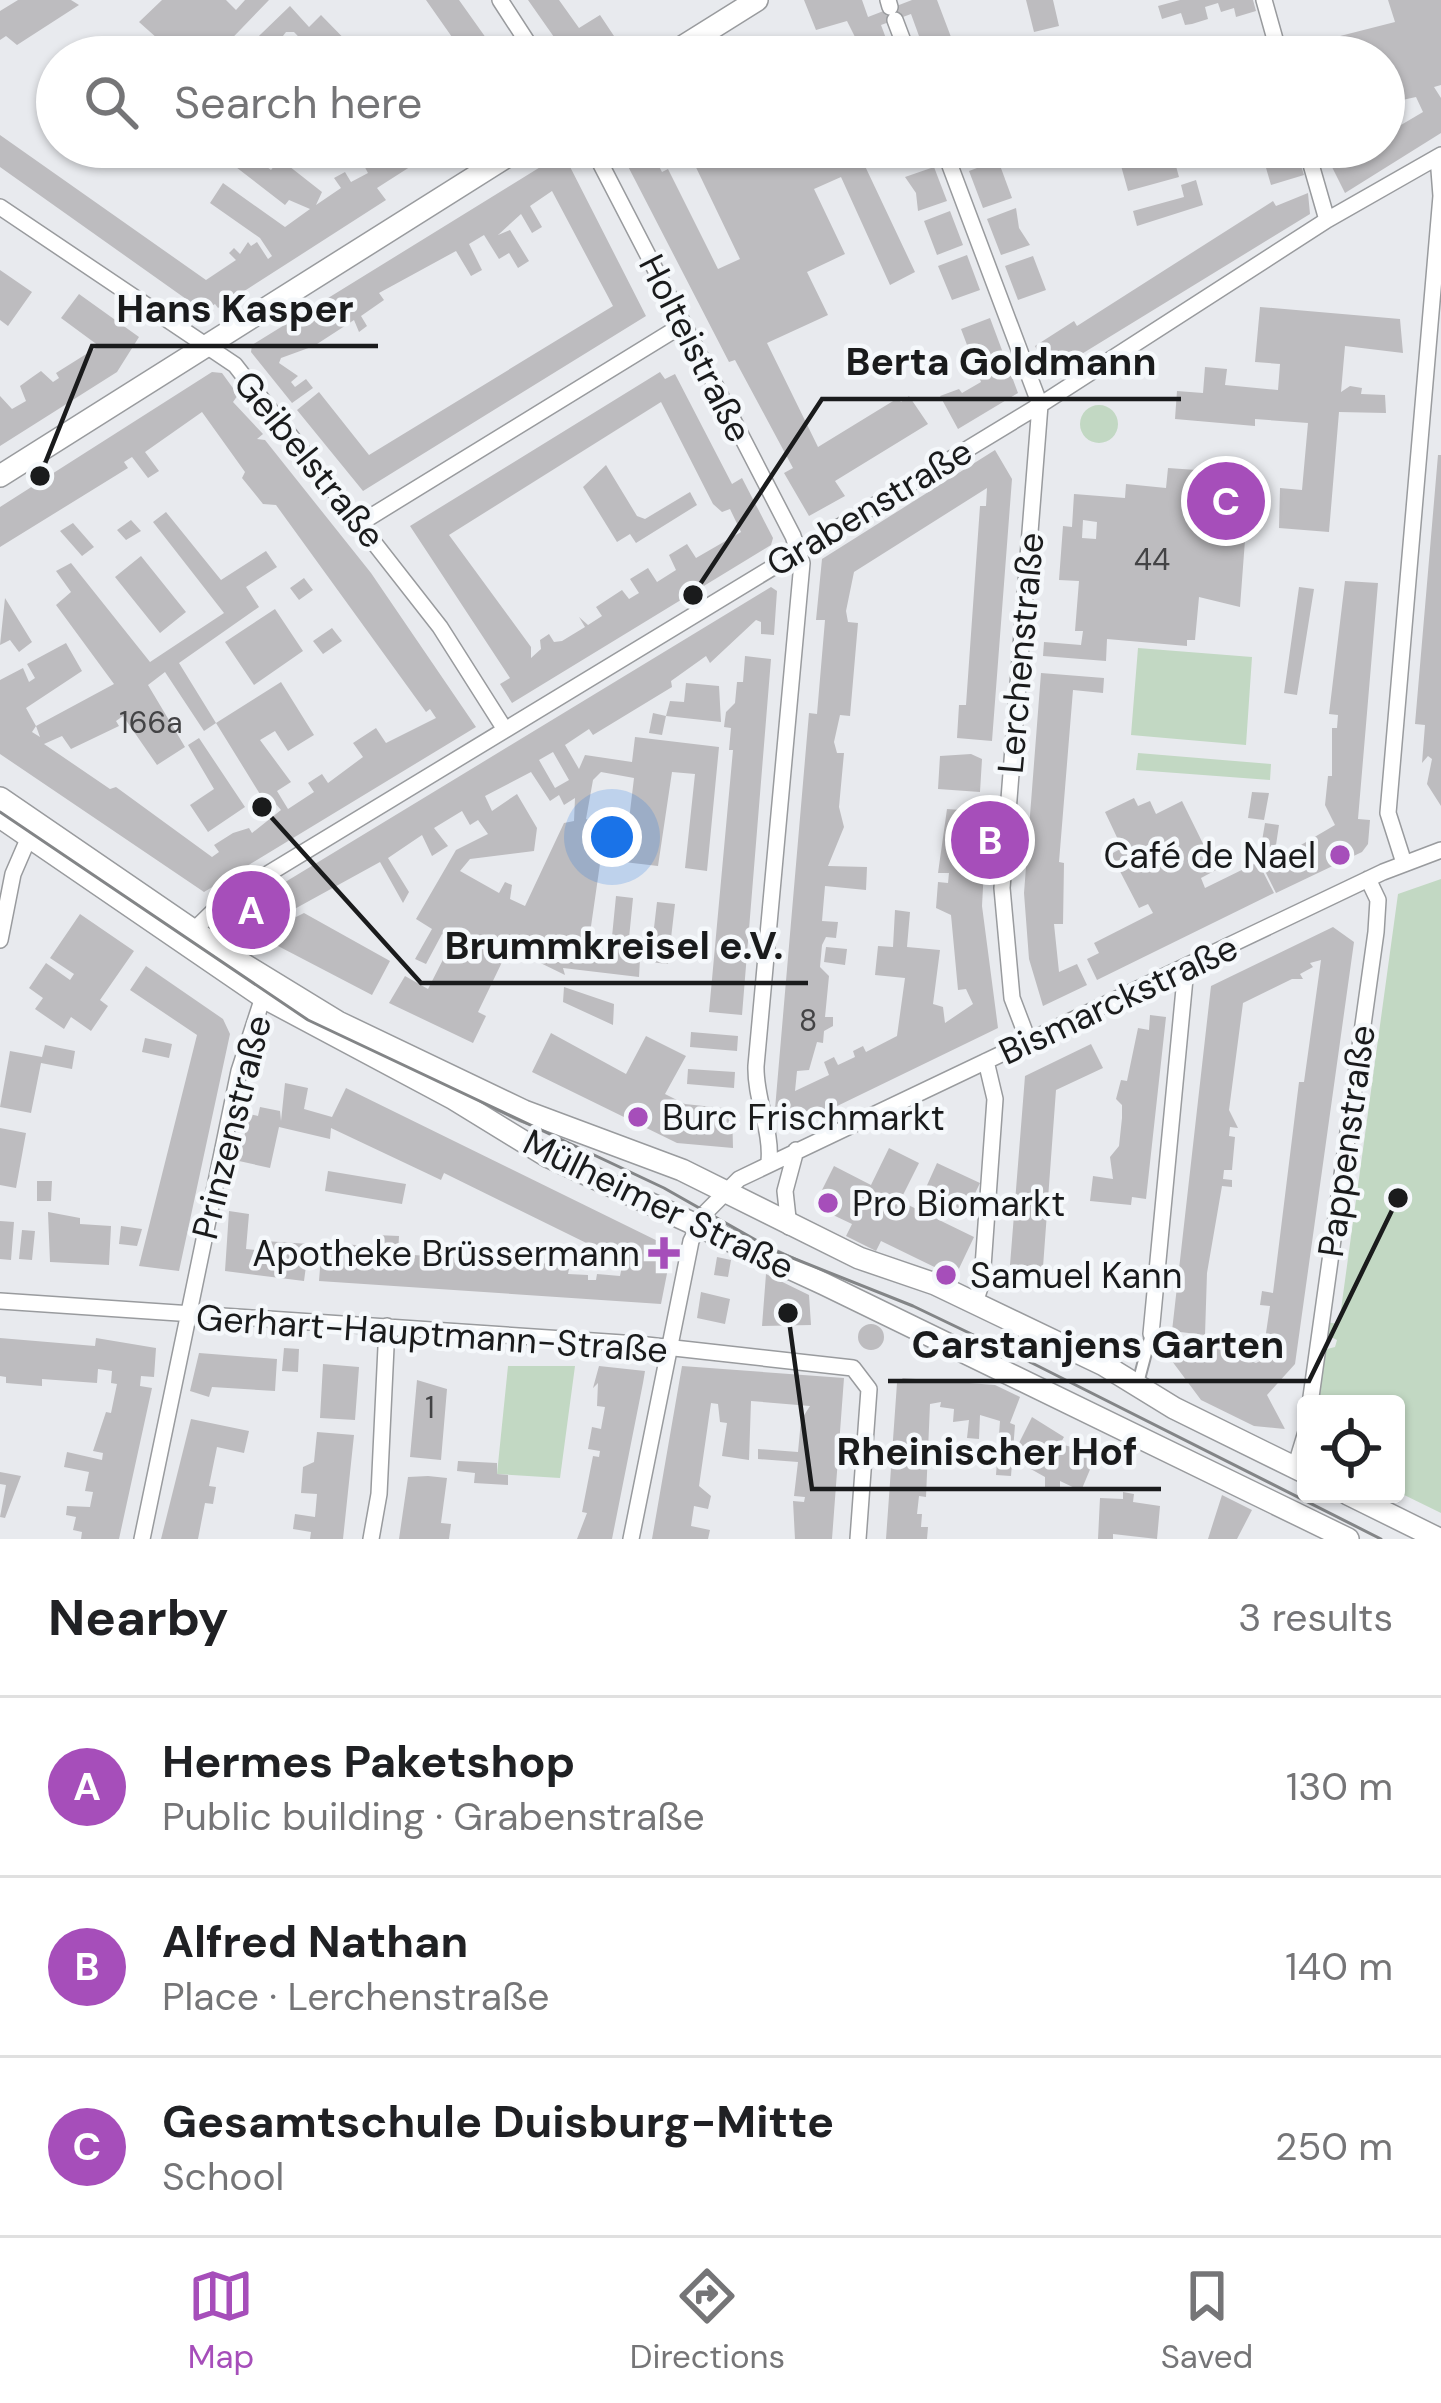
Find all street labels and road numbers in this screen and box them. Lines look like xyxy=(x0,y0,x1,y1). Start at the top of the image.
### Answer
street label: Holteistraße xyxy=(628,246,763,450)
street label: Geibelstraße xyxy=(224,361,396,558)
street label: Grabenstraße xyxy=(758,428,981,587)
street label: Lerchenstraße xyxy=(987,531,1054,776)
street label: Bismarckstraße xyxy=(991,924,1245,1075)
street label: Prinzenstraße xyxy=(181,1010,282,1244)
street label: Pappenstraße xyxy=(1307,1022,1386,1260)
street label: Mülheimer Straße xyxy=(516,1118,802,1290)
street label: Gerhart-Hauptmann-Straße xyxy=(194,1294,670,1373)

